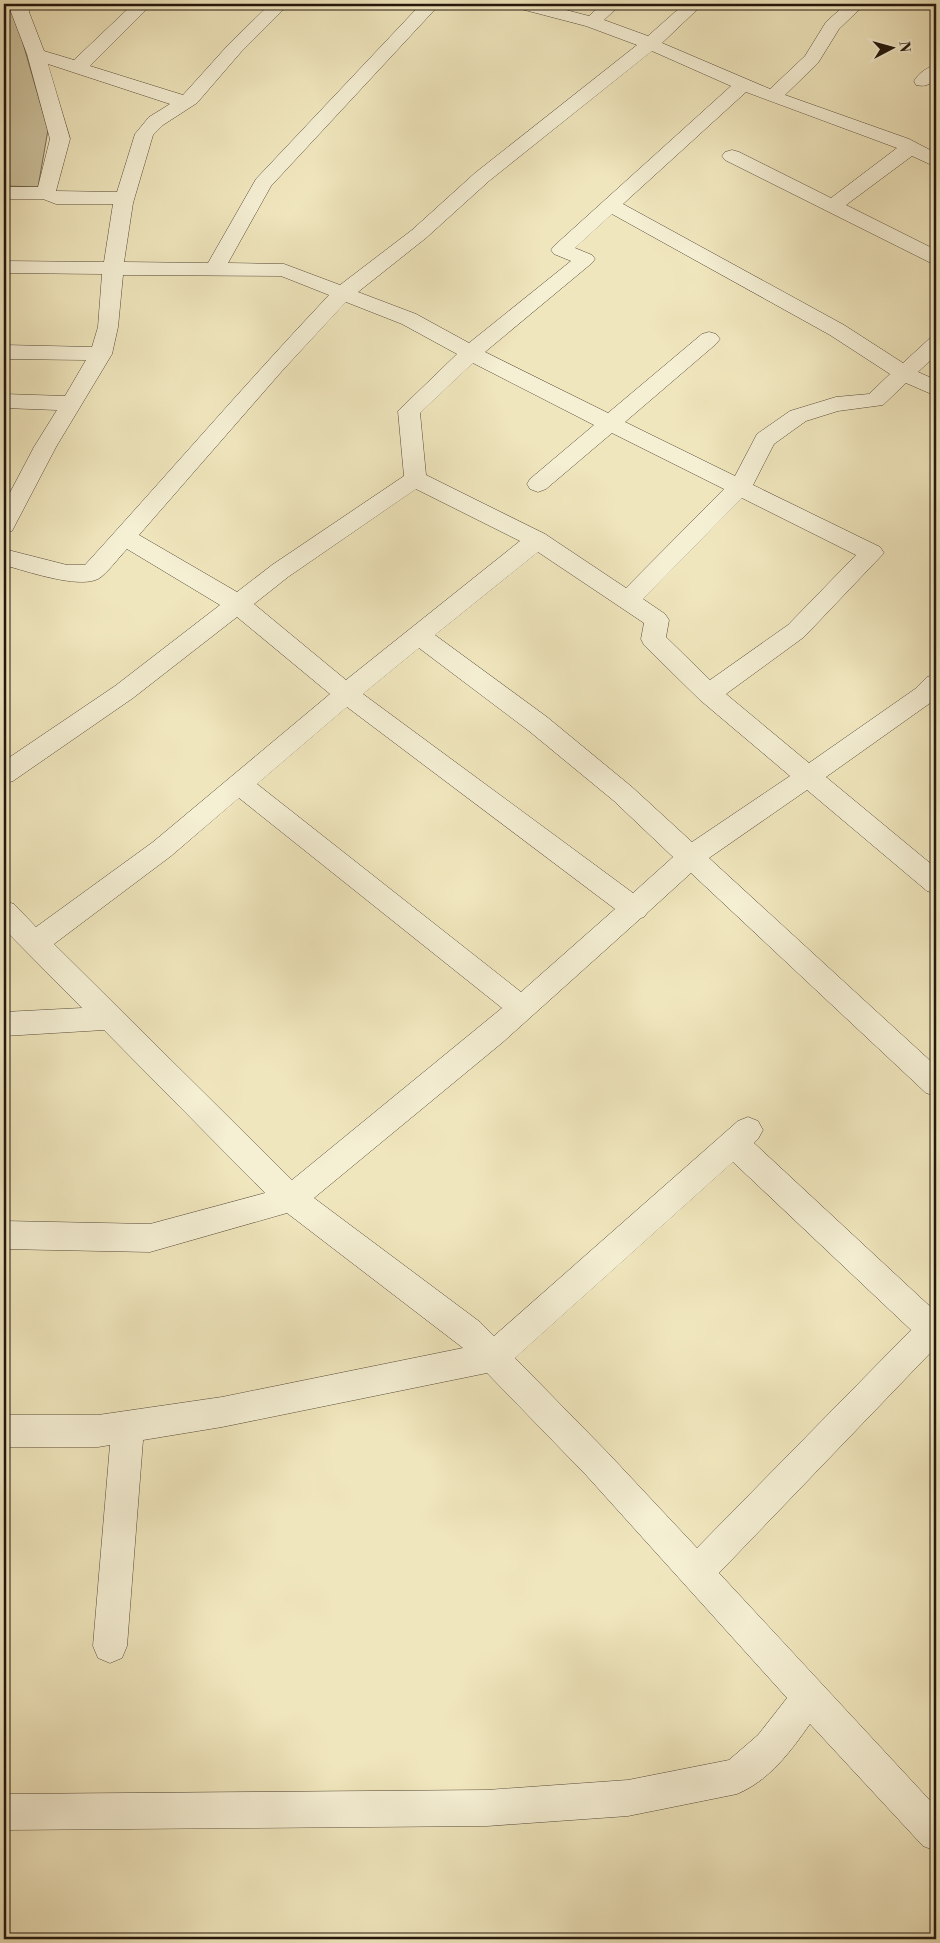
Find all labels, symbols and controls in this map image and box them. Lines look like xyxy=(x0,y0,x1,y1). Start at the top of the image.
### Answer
north arrow xyxy=(868,22,918,72)
text: N xyxy=(894,40,913,53)

